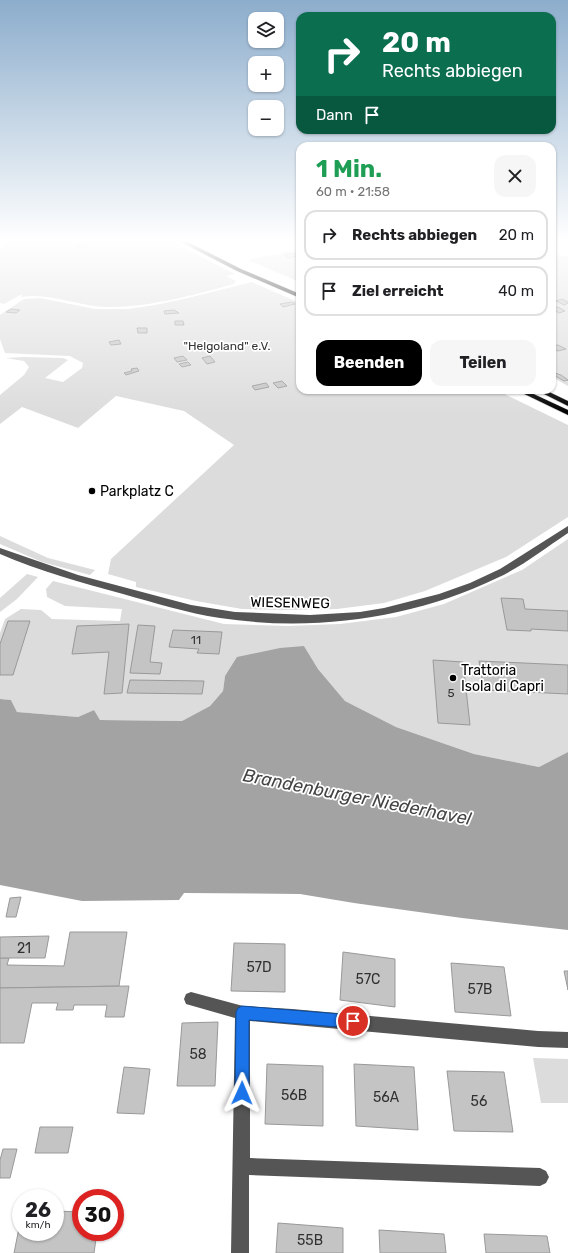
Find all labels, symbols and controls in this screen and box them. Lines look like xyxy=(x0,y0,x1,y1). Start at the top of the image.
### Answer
map controls xyxy=(248,12,284,136)
button: layers xyxy=(248,12,284,48)
text: 20 m xyxy=(382,26,451,59)
icon: right xyxy=(316,28,368,80)
button: + xyxy=(248,56,284,92)
text: Rechts abbiegen xyxy=(382,60,523,82)
button: − xyxy=(248,100,284,136)
icon: arrive xyxy=(361,104,383,126)
text: Dann xyxy=(316,106,353,124)
text: 1 Min. xyxy=(316,155,382,183)
button: close xyxy=(494,155,536,197)
text: 60 m · 21:58 xyxy=(316,184,390,199)
icon: right xyxy=(318,224,340,246)
text: Rechts abbiegen xyxy=(352,226,477,244)
text: 20 m xyxy=(499,226,534,244)
icon: arrive xyxy=(318,280,340,302)
text: Ziel erreicht xyxy=(352,282,444,300)
text: 40 m xyxy=(498,282,534,300)
park label: "Helgoland" e.V. xyxy=(183,339,271,353)
button: Beenden xyxy=(316,340,422,386)
button: Teilen xyxy=(430,340,536,386)
place label: Parkplatz C xyxy=(100,483,174,500)
marker: Parkplatz C xyxy=(87,486,97,496)
street label: WIESENWEG xyxy=(250,594,330,612)
house number: 11 xyxy=(191,633,201,647)
place label: Trattoria Isola di Capri xyxy=(461,662,544,695)
marker: Trattoria Isola di Capri xyxy=(448,673,458,683)
house number: 5 xyxy=(447,686,455,700)
water label: Brandenburger Niederhavel xyxy=(241,764,474,830)
house number: 21 xyxy=(17,940,31,957)
house number: 57D xyxy=(246,959,272,976)
house number: 57C xyxy=(356,971,380,988)
house number: 57B xyxy=(468,981,492,998)
pin xyxy=(336,1004,370,1038)
icon: arrive xyxy=(342,1010,364,1032)
house number: 58 xyxy=(189,1046,207,1063)
position arrow xyxy=(221,1072,263,1114)
house number: 56B xyxy=(281,1087,307,1104)
house number: 56A xyxy=(373,1089,400,1106)
house number: 56 xyxy=(471,1093,487,1110)
speed limit sign: 30 xyxy=(72,1189,124,1241)
text: 26 xyxy=(25,1198,51,1222)
text: km/h xyxy=(26,1219,50,1231)
house number: 55B xyxy=(297,1232,323,1249)

